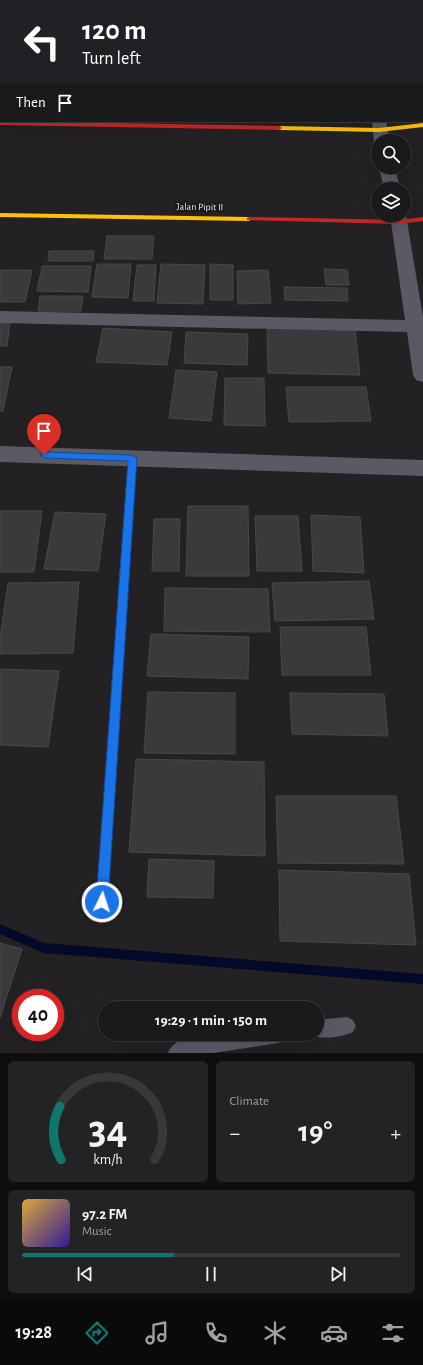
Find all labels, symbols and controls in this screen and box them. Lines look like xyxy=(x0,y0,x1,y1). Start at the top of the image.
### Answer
icon: left xyxy=(16,16,68,68)
text: 120 m xyxy=(82,17,147,45)
text: Turn left xyxy=(82,50,141,68)
icon: arrive xyxy=(54,92,76,114)
text: Then xyxy=(16,95,46,110)
map controls xyxy=(371,134,411,222)
button: search xyxy=(371,134,411,174)
button: layers xyxy=(371,182,411,222)
street label: Jalan Pipit II xyxy=(177,202,223,212)
pin xyxy=(27,414,61,455)
icon: arrive xyxy=(33,420,55,442)
position arrow xyxy=(81,881,123,923)
speed limit sign: 40 xyxy=(12,989,64,1041)
text: 19:29 · 1 min · 150 m xyxy=(155,1013,267,1028)
text: Climate xyxy=(230,1095,269,1108)
text: 34 xyxy=(88,1109,127,1150)
text: 19° xyxy=(298,1117,332,1147)
text: − xyxy=(230,1122,240,1144)
text: + xyxy=(390,1122,401,1144)
text: km/h xyxy=(93,1152,122,1166)
text: 97.2 FM xyxy=(82,1207,127,1222)
text: Music xyxy=(82,1225,112,1238)
icon: previous xyxy=(74,1263,96,1285)
icon: pause xyxy=(200,1263,222,1285)
icon: next xyxy=(327,1263,349,1285)
icon: directions xyxy=(83,1319,111,1347)
icon: music xyxy=(143,1319,171,1347)
icon: phone xyxy=(202,1319,230,1347)
icon: climate xyxy=(261,1319,289,1347)
icon: car xyxy=(320,1319,348,1347)
icon: filters xyxy=(379,1319,407,1347)
text: 19:28 xyxy=(16,1324,52,1342)

